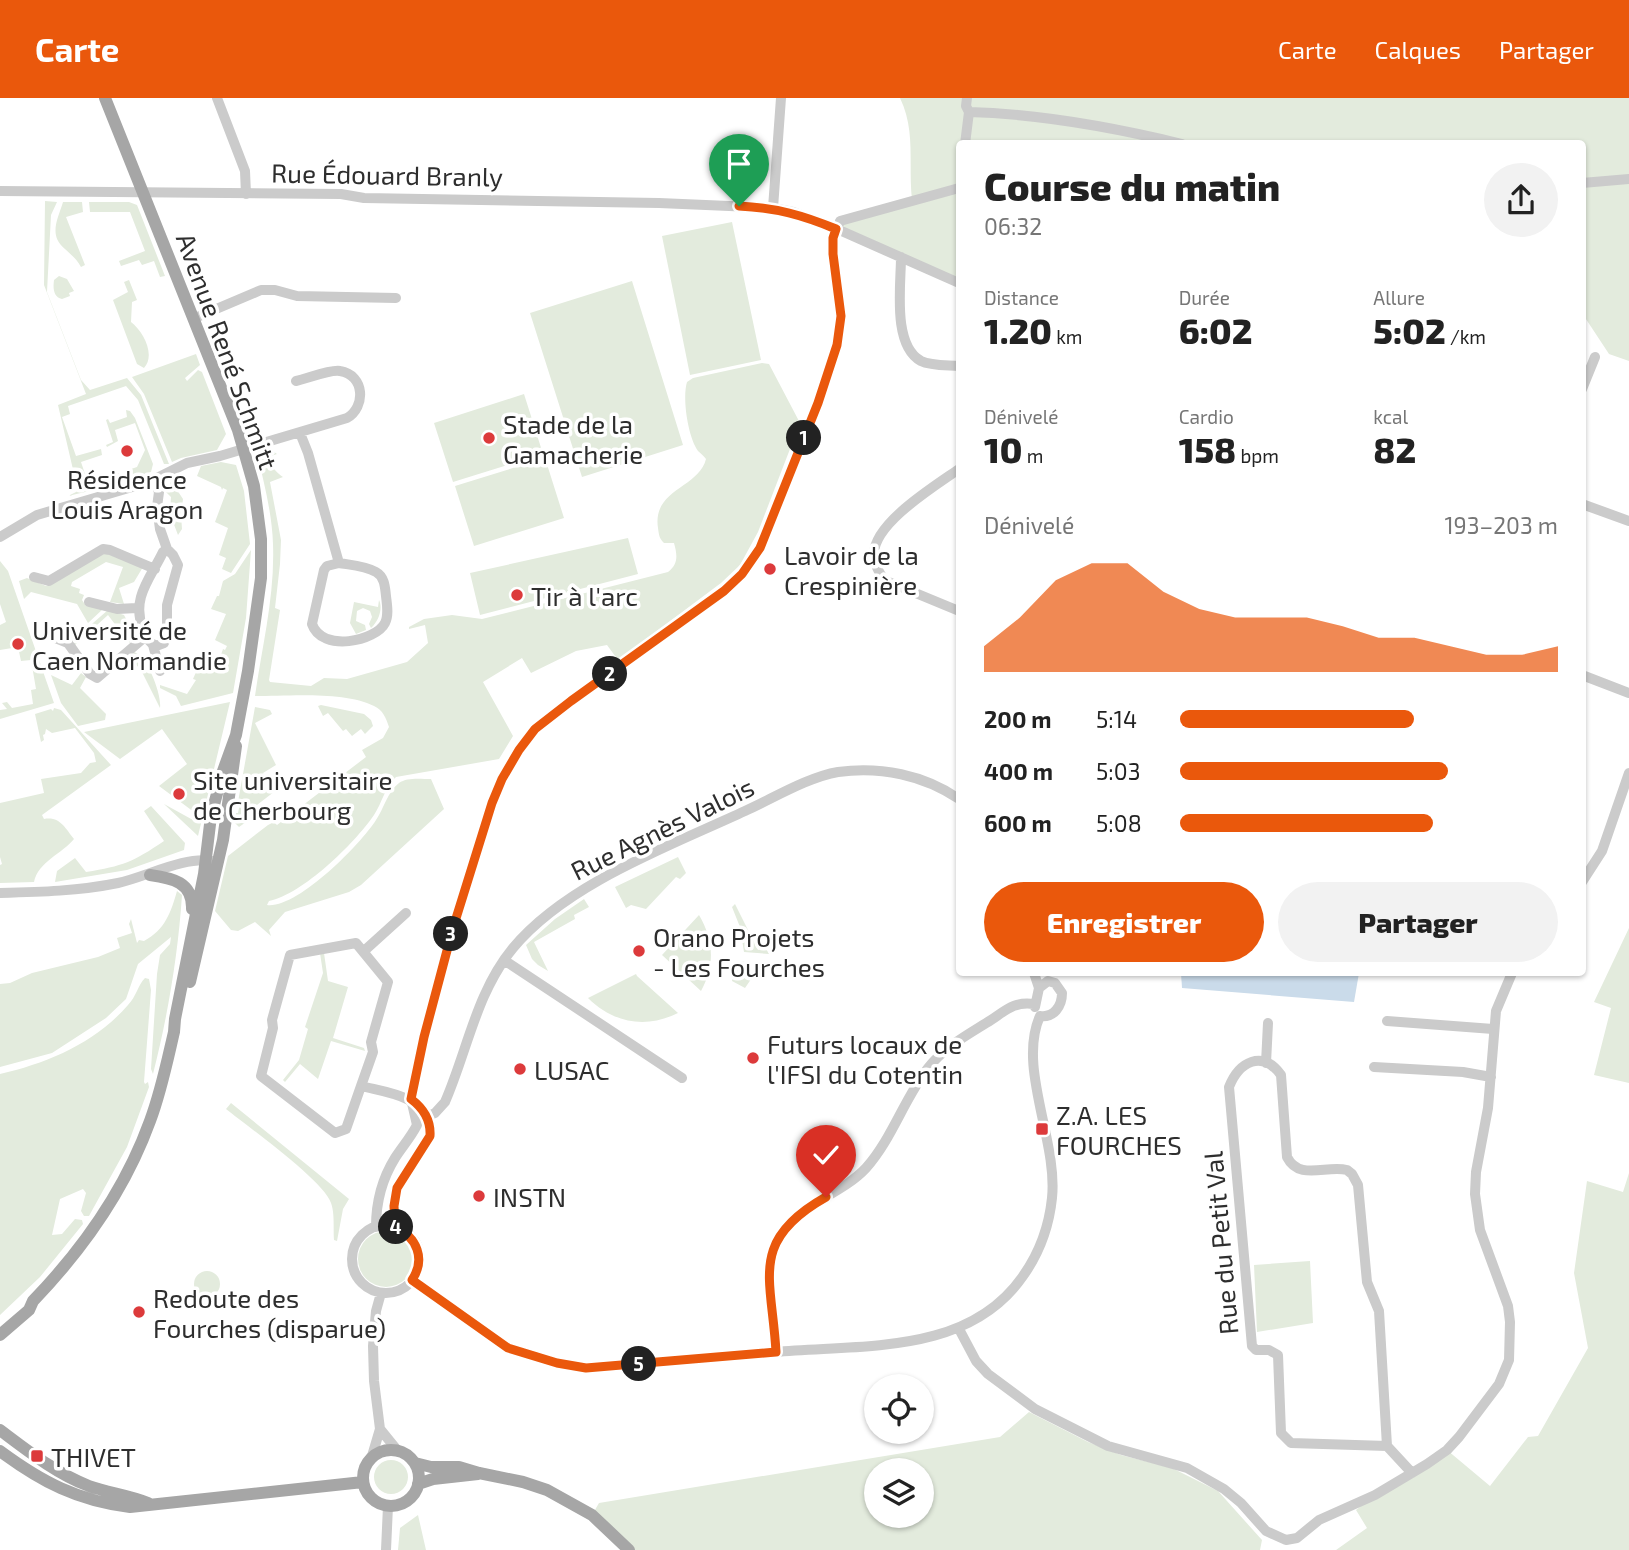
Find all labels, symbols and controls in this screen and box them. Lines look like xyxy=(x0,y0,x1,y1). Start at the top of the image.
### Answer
text: Carte xyxy=(35,29,119,69)
text: Carte xyxy=(1278,35,1337,64)
text: Calques xyxy=(1375,35,1461,64)
text: Partager xyxy=(1499,35,1594,64)
pin xyxy=(709,134,769,206)
icon: arrive xyxy=(720,145,758,183)
street label: Rue Édouard Branly xyxy=(271,156,503,192)
text: Course du matin xyxy=(984,163,1280,209)
button: share xyxy=(1484,163,1558,237)
text: 06:32 xyxy=(984,212,1042,240)
street label: Avenue René Schmitt xyxy=(171,229,285,473)
text: Distance xyxy=(984,286,1059,309)
text: Durée xyxy=(1179,286,1230,309)
text: Allure xyxy=(1373,286,1425,309)
text: 1.20 xyxy=(984,309,1052,351)
text: 6:02 xyxy=(1179,309,1252,351)
text: 5:02 xyxy=(1373,309,1446,351)
text: km xyxy=(1052,325,1082,348)
text: /km xyxy=(1446,325,1486,348)
text: Dénivelé xyxy=(984,405,1059,428)
text: Cardio xyxy=(1179,405,1234,428)
text: kcal xyxy=(1373,405,1408,428)
place label: Stade de la Gamacherie xyxy=(503,408,643,469)
pin: 1 xyxy=(786,420,822,456)
text: 1 xyxy=(799,426,808,449)
text: 10 xyxy=(984,428,1022,470)
text: 158 xyxy=(1179,428,1236,470)
text: 82 xyxy=(1373,428,1416,470)
marker: Stade de la Gamacherie xyxy=(481,430,497,446)
marker: Résidence Louis Aragon xyxy=(119,443,135,459)
text: m xyxy=(1022,444,1043,467)
text: bpm xyxy=(1236,444,1279,467)
place label: Résidence Louis Aragon xyxy=(51,463,203,524)
text: Dénivelé xyxy=(984,511,1074,539)
text: 193–203 m xyxy=(1444,511,1558,539)
place label: Lavoir de la Crespinière xyxy=(784,539,919,600)
marker: Lavoir de la Crespinière xyxy=(762,561,778,577)
place label: Tir à l'arc xyxy=(531,580,638,611)
marker: Tir à l'arc xyxy=(509,587,525,603)
place label: Université de Caen Normandie xyxy=(32,614,227,675)
marker: Université de Caen Normandie xyxy=(10,636,26,652)
pin: 2 xyxy=(592,656,628,692)
text: 2 xyxy=(604,662,615,685)
text: 200 m xyxy=(984,705,1052,733)
text: 5:14 xyxy=(1096,705,1137,733)
text: 400 m xyxy=(984,757,1053,785)
text: 5:03 xyxy=(1096,757,1140,785)
place label: Site universitaire de Cherbourg xyxy=(193,764,392,825)
street label: Rue Agnès Valois xyxy=(565,770,759,886)
marker: Site universitaire de Cherbourg xyxy=(171,786,187,802)
text: 600 m xyxy=(984,809,1052,837)
text: 5:08 xyxy=(1096,809,1142,837)
button: Enregistrer xyxy=(984,882,1264,962)
button: Partager xyxy=(1278,882,1558,962)
pin: 3 xyxy=(434,916,468,952)
place label: Orano Projets - Les Fourches xyxy=(653,921,825,982)
text: 3 xyxy=(445,922,456,945)
marker: Orano Projets - Les Fourches xyxy=(631,943,647,959)
place label: Futurs locaux de l'IFSI du Cotentin xyxy=(767,1028,963,1089)
marker: Futurs locaux de l'IFSI du Cotentin xyxy=(745,1050,761,1066)
place label: LUSAC xyxy=(534,1054,610,1085)
marker: LUSAC xyxy=(512,1061,528,1077)
place label: Z.A. LES FOURCHES xyxy=(1056,1099,1182,1160)
marker: Z.A. LES FOURCHES xyxy=(1034,1121,1050,1137)
pin xyxy=(796,1125,856,1197)
icon: check xyxy=(807,1136,845,1174)
street label: Rue du Petit Val xyxy=(1197,1150,1243,1336)
place label: INSTN xyxy=(493,1181,566,1212)
marker: INSTN xyxy=(471,1188,487,1204)
pin: 4 xyxy=(378,1210,414,1244)
text: 4 xyxy=(389,1215,402,1238)
place label: Redoute des Fourches (disparue) xyxy=(153,1282,386,1343)
marker: Redoute des Fourches (disparue) xyxy=(131,1304,147,1320)
pin: 5 xyxy=(622,1346,656,1382)
text: 5 xyxy=(633,1352,644,1375)
map controls xyxy=(864,1374,934,1528)
button: locate xyxy=(864,1374,934,1444)
place label: THIVET xyxy=(51,1441,136,1472)
marker: THIVET xyxy=(29,1448,45,1464)
button: layers xyxy=(864,1458,934,1528)

